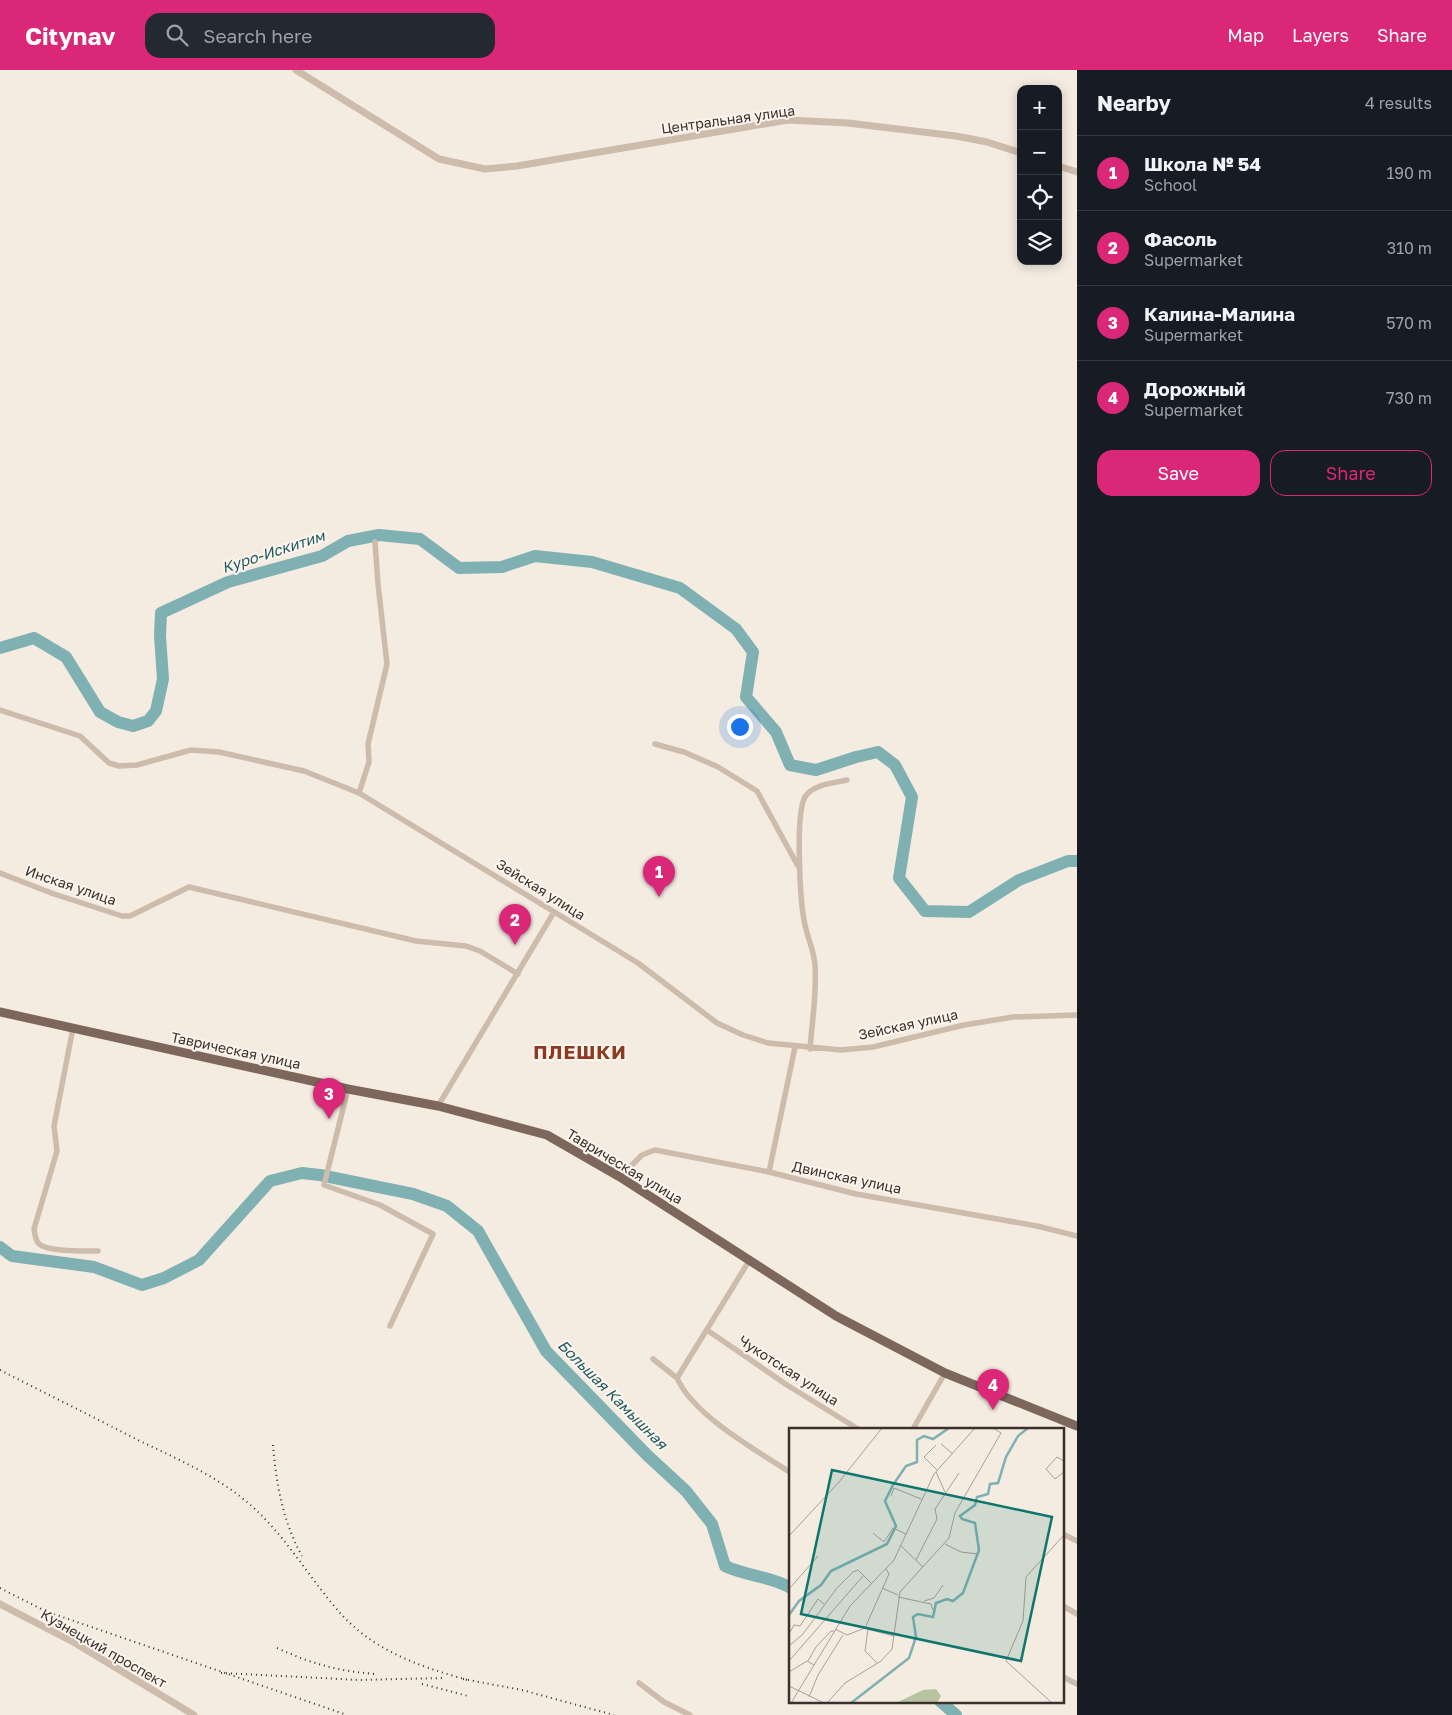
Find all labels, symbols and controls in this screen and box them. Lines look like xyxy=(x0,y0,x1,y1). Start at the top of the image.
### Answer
search box xyxy=(145,13,495,58)
text: Citynav xyxy=(25,21,115,50)
icon: search xyxy=(163,21,191,49)
text: Search here xyxy=(203,24,312,47)
text: Map xyxy=(1227,24,1264,46)
text: Layers xyxy=(1292,24,1349,46)
text: Share xyxy=(1377,24,1427,46)
map controls xyxy=(1017,85,1062,265)
button: + xyxy=(1017,85,1062,130)
text: Nearby xyxy=(1097,90,1171,116)
text: 4 results xyxy=(1365,93,1432,113)
street label: Центральная улица xyxy=(660,101,796,137)
button: − xyxy=(1017,130,1062,175)
text: Школа № 54 xyxy=(1144,152,1261,175)
text: 1 xyxy=(1109,163,1117,183)
text: 190 m xyxy=(1386,163,1432,183)
button: locate xyxy=(1017,175,1062,220)
text: School xyxy=(1144,175,1197,195)
button: layers xyxy=(1017,220,1062,265)
text: Фасоль xyxy=(1144,227,1217,250)
text: 2 xyxy=(1108,238,1118,258)
text: 310 m xyxy=(1387,238,1432,258)
text: Supermarket xyxy=(1144,250,1243,270)
text: Калина-Малина xyxy=(1144,302,1295,325)
text: 3 xyxy=(1108,313,1118,333)
text: 570 m xyxy=(1386,313,1432,333)
text: Supermarket xyxy=(1144,325,1243,345)
text: Дорожный xyxy=(1144,377,1246,400)
text: 4 xyxy=(1108,388,1118,408)
text: 730 m xyxy=(1386,388,1432,408)
text: Supermarket xyxy=(1144,400,1243,420)
button: Save xyxy=(1097,450,1260,496)
button: Share xyxy=(1270,450,1432,496)
water label: Куро-Искитим xyxy=(219,526,328,577)
your location xyxy=(727,714,753,740)
street label: Зейская улица xyxy=(493,855,589,923)
pin: 1 xyxy=(643,856,675,897)
street label: Инская улица xyxy=(23,861,119,909)
pin: 2 xyxy=(499,904,531,945)
street label: Зейская улица xyxy=(857,1005,959,1043)
street label: Таврическая улица xyxy=(170,1028,302,1072)
district label: ПЛЕШКИ xyxy=(533,1040,627,1063)
pin: 3 xyxy=(313,1078,345,1119)
street label: Таврическая улица xyxy=(564,1125,686,1207)
street label: Двинская улица xyxy=(791,1157,903,1197)
street label: Чукотская улица xyxy=(736,1331,842,1409)
water label: Большая Камышная xyxy=(555,1336,672,1453)
pin: 4 xyxy=(977,1369,1009,1410)
inset map xyxy=(789,1428,1064,1702)
street label: Кузнецкий проспект xyxy=(38,1605,170,1691)

